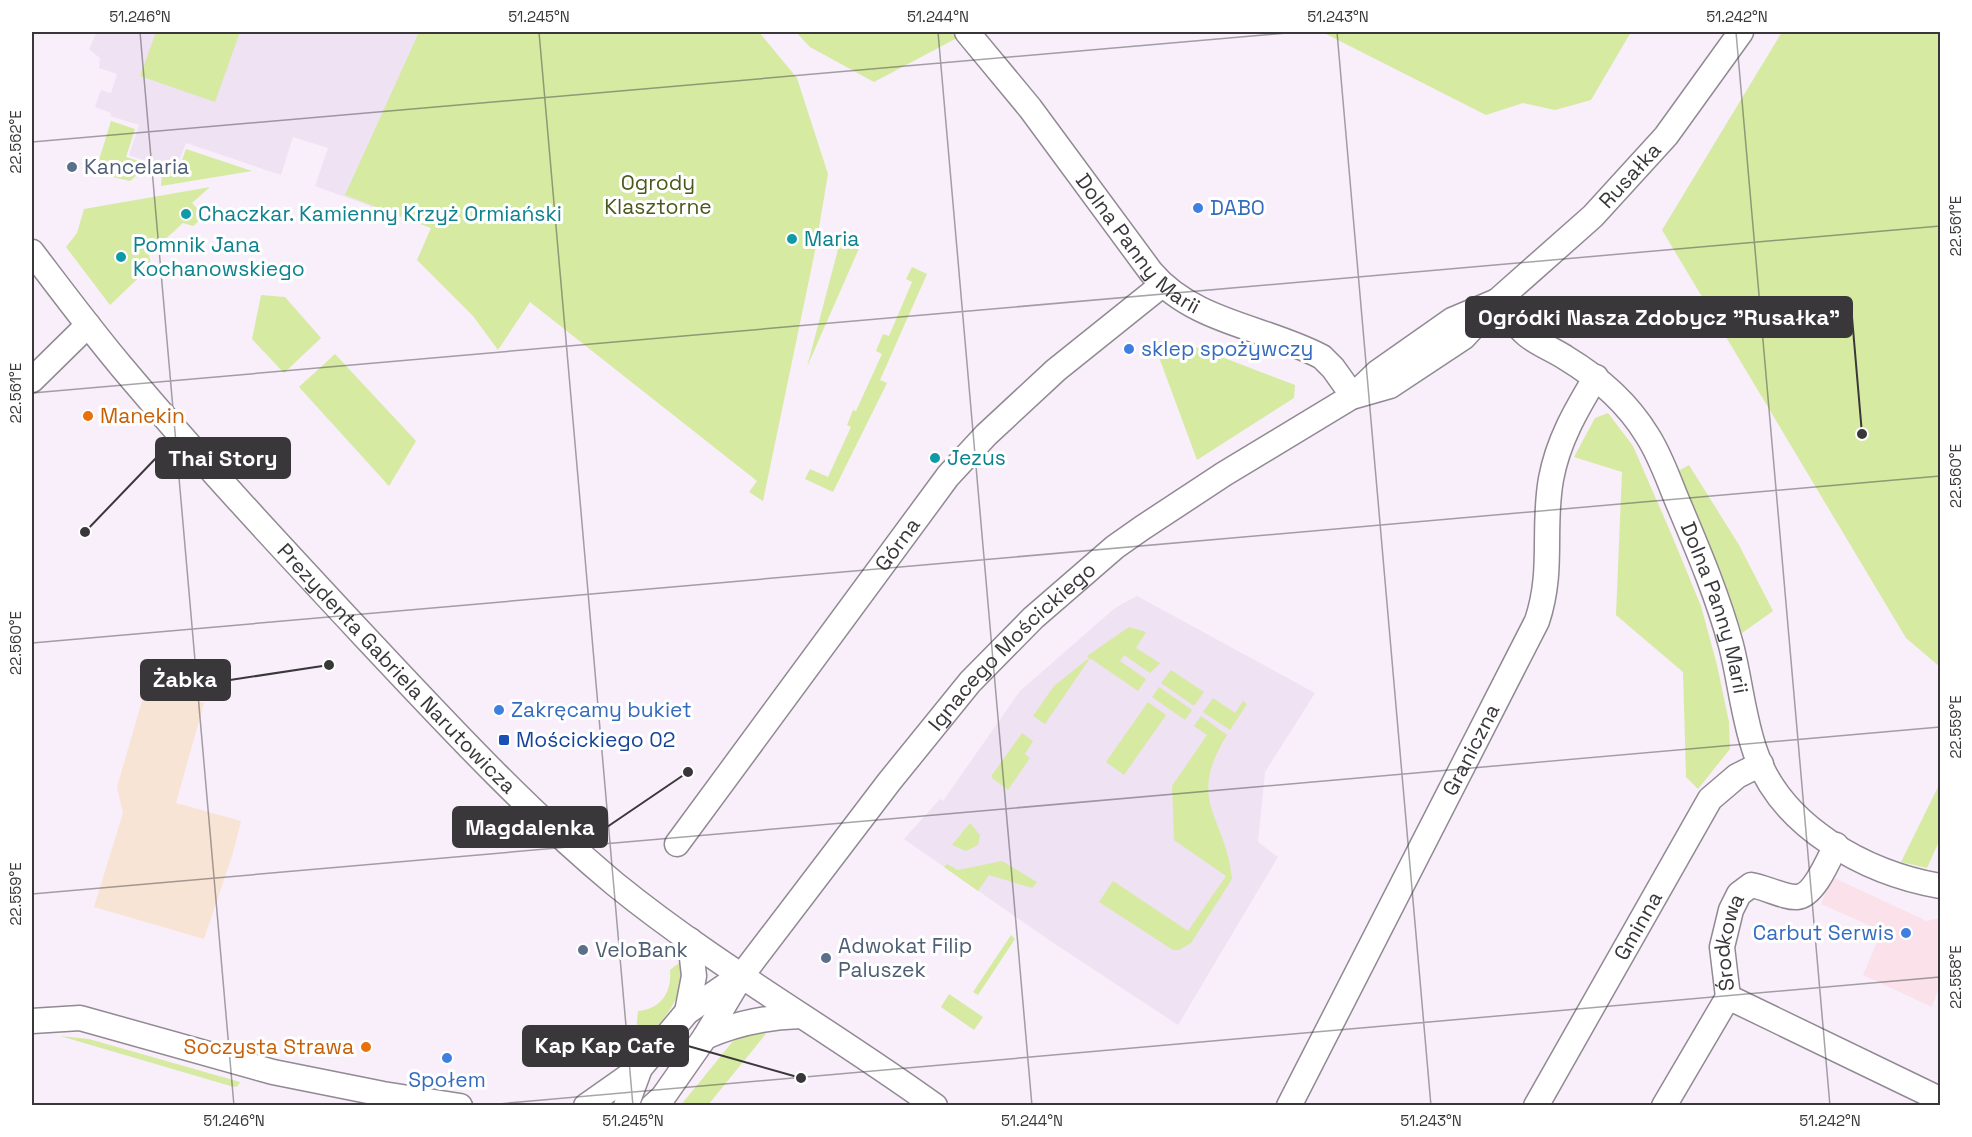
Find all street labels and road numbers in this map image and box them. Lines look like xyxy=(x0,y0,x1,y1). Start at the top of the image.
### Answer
street label: Rusałka xyxy=(1593,137,1666,214)
street label: Dolna Panny Marii xyxy=(1070,168,1205,320)
street label: Górna xyxy=(869,512,926,576)
street label: Dolna Panny Marii xyxy=(1675,518,1755,696)
street label: Prezydenta Gabriela Narutowicza xyxy=(272,537,522,799)
street label: Ignacego Mościckiego xyxy=(922,556,1101,736)
street label: Graniczna xyxy=(1436,699,1505,800)
street label: Gminna xyxy=(1607,886,1668,965)
street label: Środkowa xyxy=(1708,889,1750,993)

